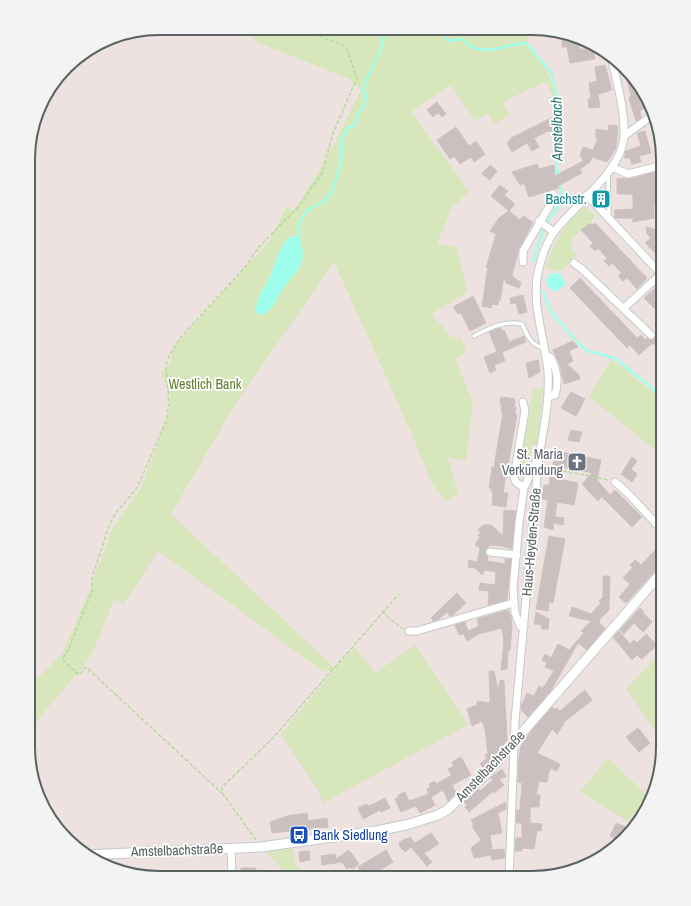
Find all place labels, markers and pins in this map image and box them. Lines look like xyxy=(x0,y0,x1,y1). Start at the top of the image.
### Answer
building icon: Bachstr. xyxy=(590,188,612,210)
place label: Bachstr. xyxy=(546,190,587,208)
place label: St. Maria Verkündung xyxy=(502,445,564,479)
church icon: St. Maria Verkündung xyxy=(566,451,588,473)
bus stop icon: Bank Siedlung xyxy=(288,824,310,846)
place label: Bank Siedlung xyxy=(313,826,388,844)

